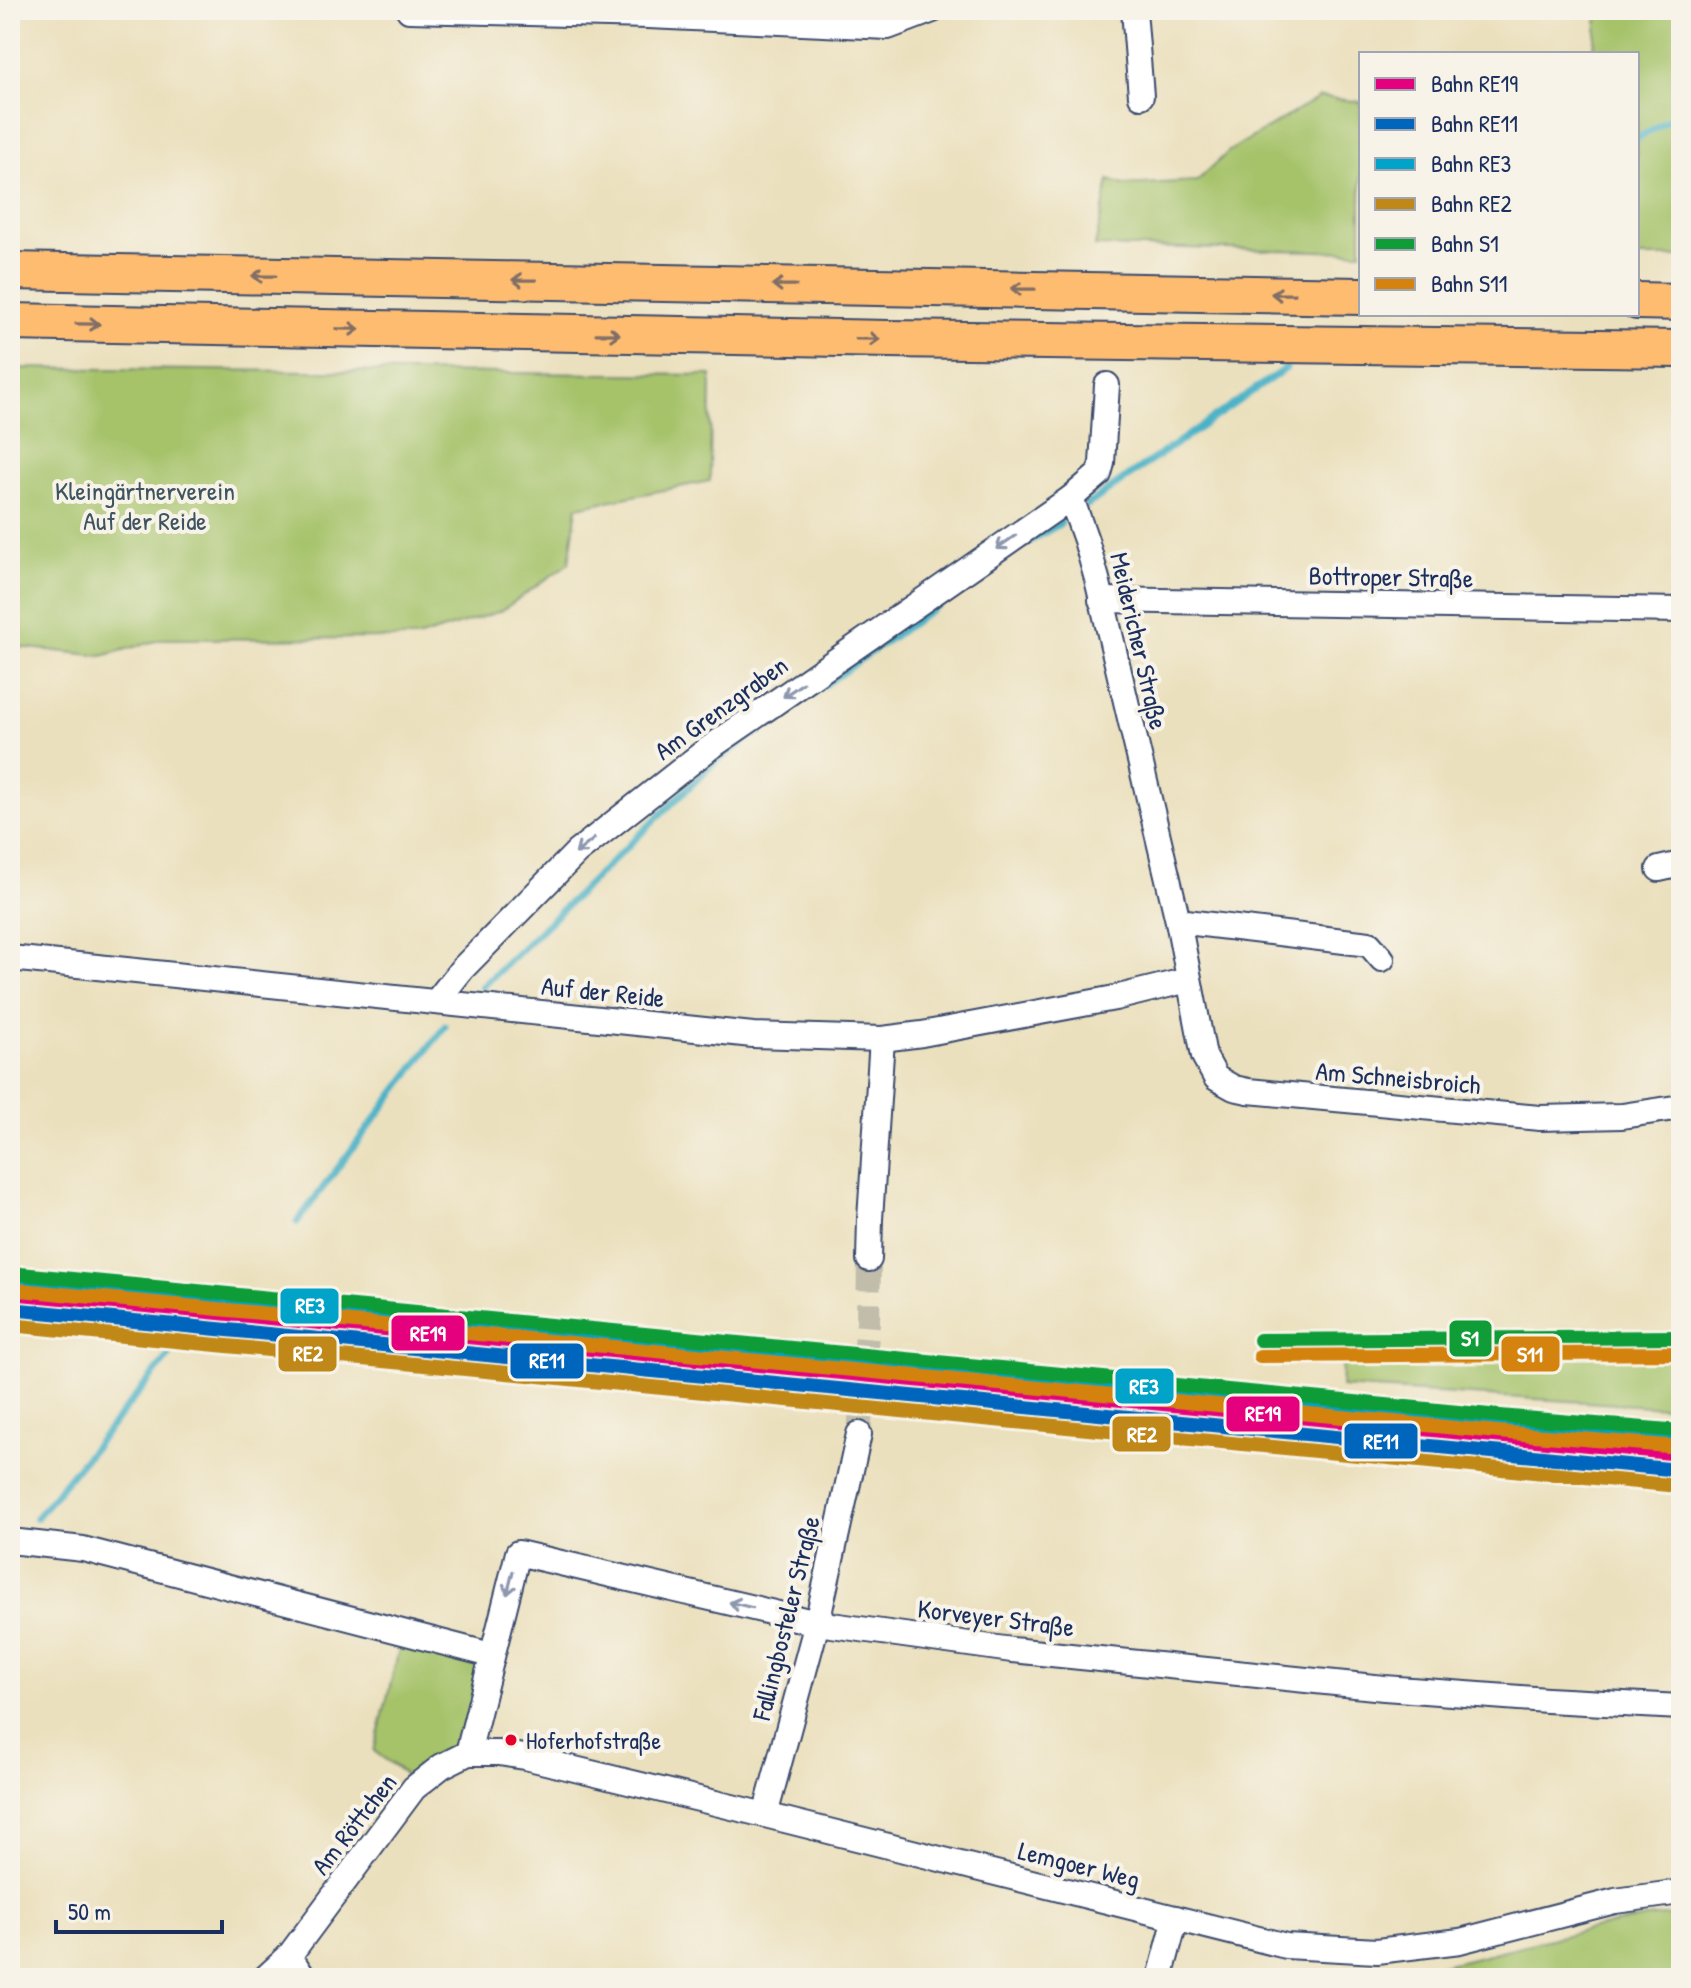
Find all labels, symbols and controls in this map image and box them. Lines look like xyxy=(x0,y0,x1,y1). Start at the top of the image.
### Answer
legend xyxy=(1359,52,1639,316)
text: Bahn RE19 xyxy=(1431,67,1518,99)
text: Bahn RE11 xyxy=(1431,107,1518,139)
text: Bahn RE3 xyxy=(1431,147,1511,179)
text: Bahn RE2 xyxy=(1431,187,1512,219)
text: Bahn S1 xyxy=(1431,227,1499,259)
text: Bahn S11 xyxy=(1431,267,1507,299)
one-way arrow xyxy=(251,268,278,283)
one-way arrow xyxy=(511,272,538,288)
one-way arrow xyxy=(771,277,798,292)
one-way arrow xyxy=(1010,281,1037,297)
one-way arrow xyxy=(1270,286,1297,302)
one-way arrow xyxy=(74,316,101,331)
one-way arrow xyxy=(334,321,361,337)
one-way arrow xyxy=(594,326,621,342)
one-way arrow xyxy=(854,331,881,347)
park label: Kleingärtnerverein Auf der Reide xyxy=(55,473,235,538)
one-way arrow xyxy=(996,534,1018,550)
street label: Meidericher Straße xyxy=(1102,549,1177,733)
street label: Bottroper Straße xyxy=(1308,558,1474,595)
street label: Am Grenzgraben xyxy=(647,647,794,768)
one-way arrow xyxy=(782,682,804,698)
one-way arrow xyxy=(575,837,595,855)
street label: Auf der Reide xyxy=(540,968,666,1015)
street label: Am Schneisbroich xyxy=(1314,1053,1482,1102)
line badge: RE3 xyxy=(279,1287,340,1325)
text: RE3 xyxy=(295,1290,325,1320)
line badge: RE19 xyxy=(390,1314,466,1352)
text: RE19 xyxy=(410,1318,446,1348)
line badge: S1 xyxy=(1448,1319,1493,1358)
text: S1 xyxy=(1461,1323,1479,1353)
line badge: RE2 xyxy=(277,1335,338,1373)
line badge: S11 xyxy=(1500,1335,1561,1373)
text: RE2 xyxy=(293,1338,324,1368)
text: S11 xyxy=(1517,1339,1543,1369)
line badge: RE11 xyxy=(509,1342,585,1380)
text: RE11 xyxy=(529,1345,565,1375)
line badge: RE3 xyxy=(1114,1367,1175,1405)
text: RE3 xyxy=(1129,1371,1159,1401)
line badge: RE19 xyxy=(1225,1395,1301,1433)
text: RE19 xyxy=(1245,1398,1281,1428)
line badge: RE2 xyxy=(1111,1415,1172,1453)
text: RE2 xyxy=(1127,1419,1158,1449)
line badge: RE11 xyxy=(1343,1422,1419,1460)
text: RE11 xyxy=(1363,1426,1399,1456)
street label: Fallingbosteler Straße xyxy=(743,1512,828,1725)
one-way arrow xyxy=(501,1570,516,1596)
street label: Korveyer Straße xyxy=(916,1591,1076,1644)
one-way arrow xyxy=(728,1597,754,1612)
place label: Hoferhofstraße xyxy=(526,1724,662,1756)
marker: Hoferhofstraße xyxy=(503,1732,519,1748)
street label: Am Röttchen xyxy=(303,1766,404,1882)
street label: Lemgoer Weg xyxy=(1015,1833,1144,1896)
scale bar xyxy=(56,1884,222,1934)
text: 50 m xyxy=(68,1895,111,1927)

